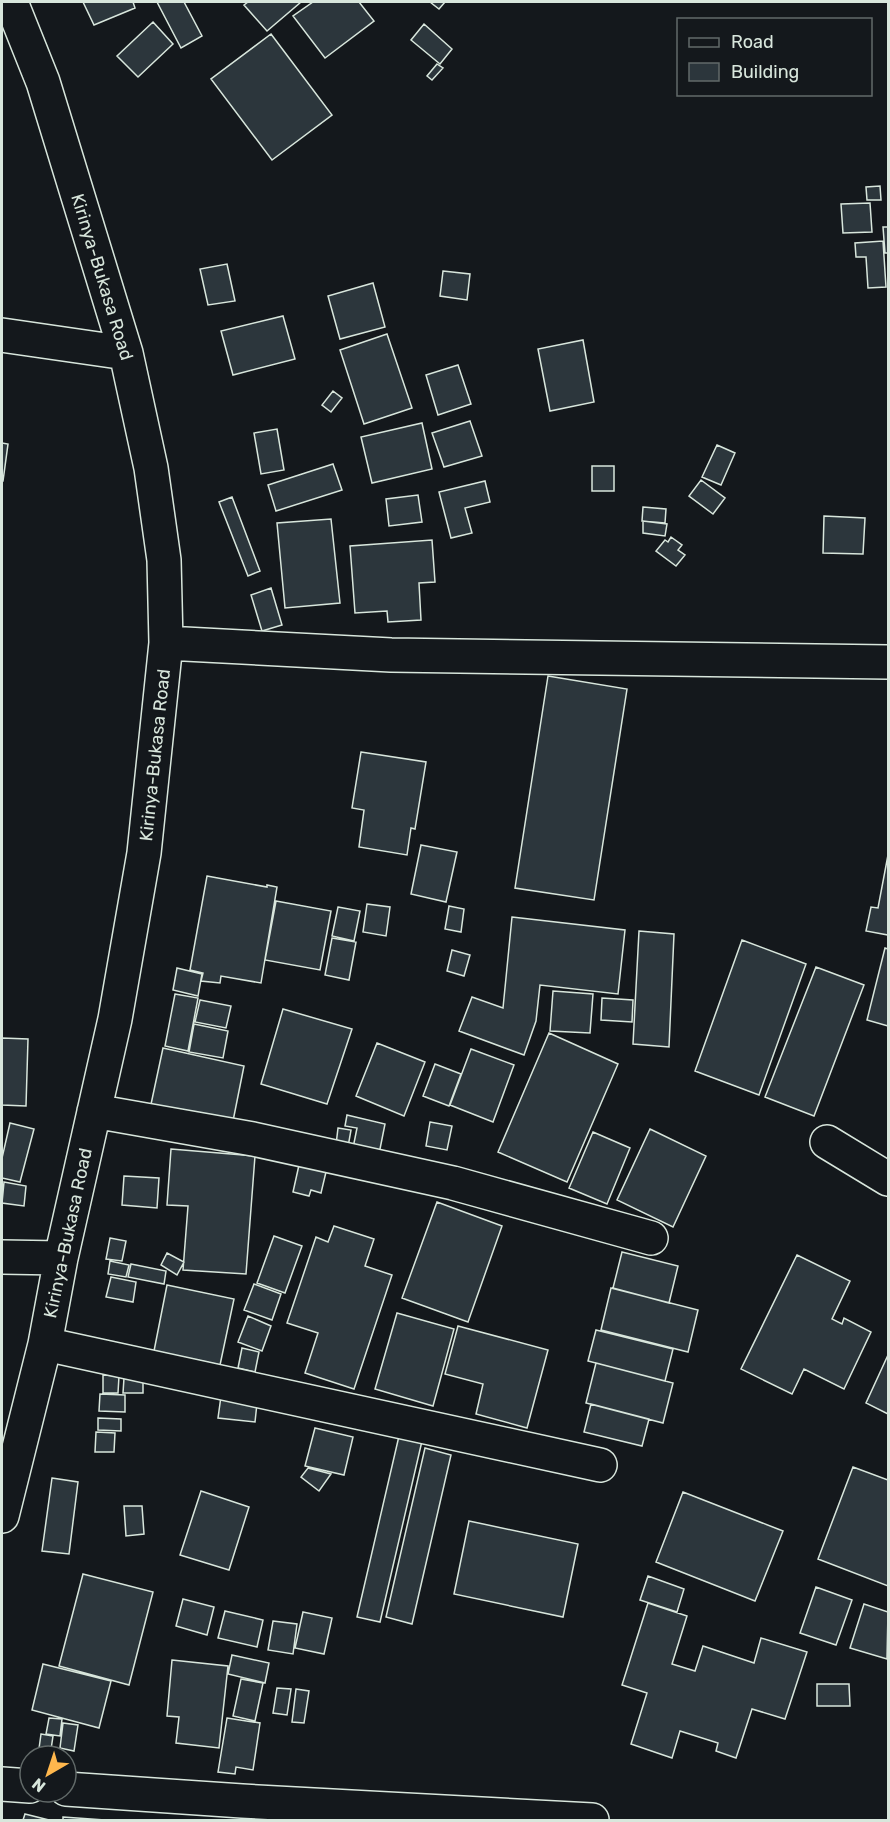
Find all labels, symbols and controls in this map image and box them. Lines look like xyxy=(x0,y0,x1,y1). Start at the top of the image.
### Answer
legend xyxy=(677,18,872,96)
text: Road xyxy=(731,31,774,53)
text: Building xyxy=(731,61,799,83)
street label: Kirinya-Bukasa Road xyxy=(66,191,138,363)
street label: Kirinya-Bukasa Road xyxy=(135,668,175,842)
street label: Kirinya-Bukasa Road xyxy=(39,1146,97,1320)
north arrow xyxy=(18,1744,78,1804)
text: N xyxy=(28,1774,49,1796)

